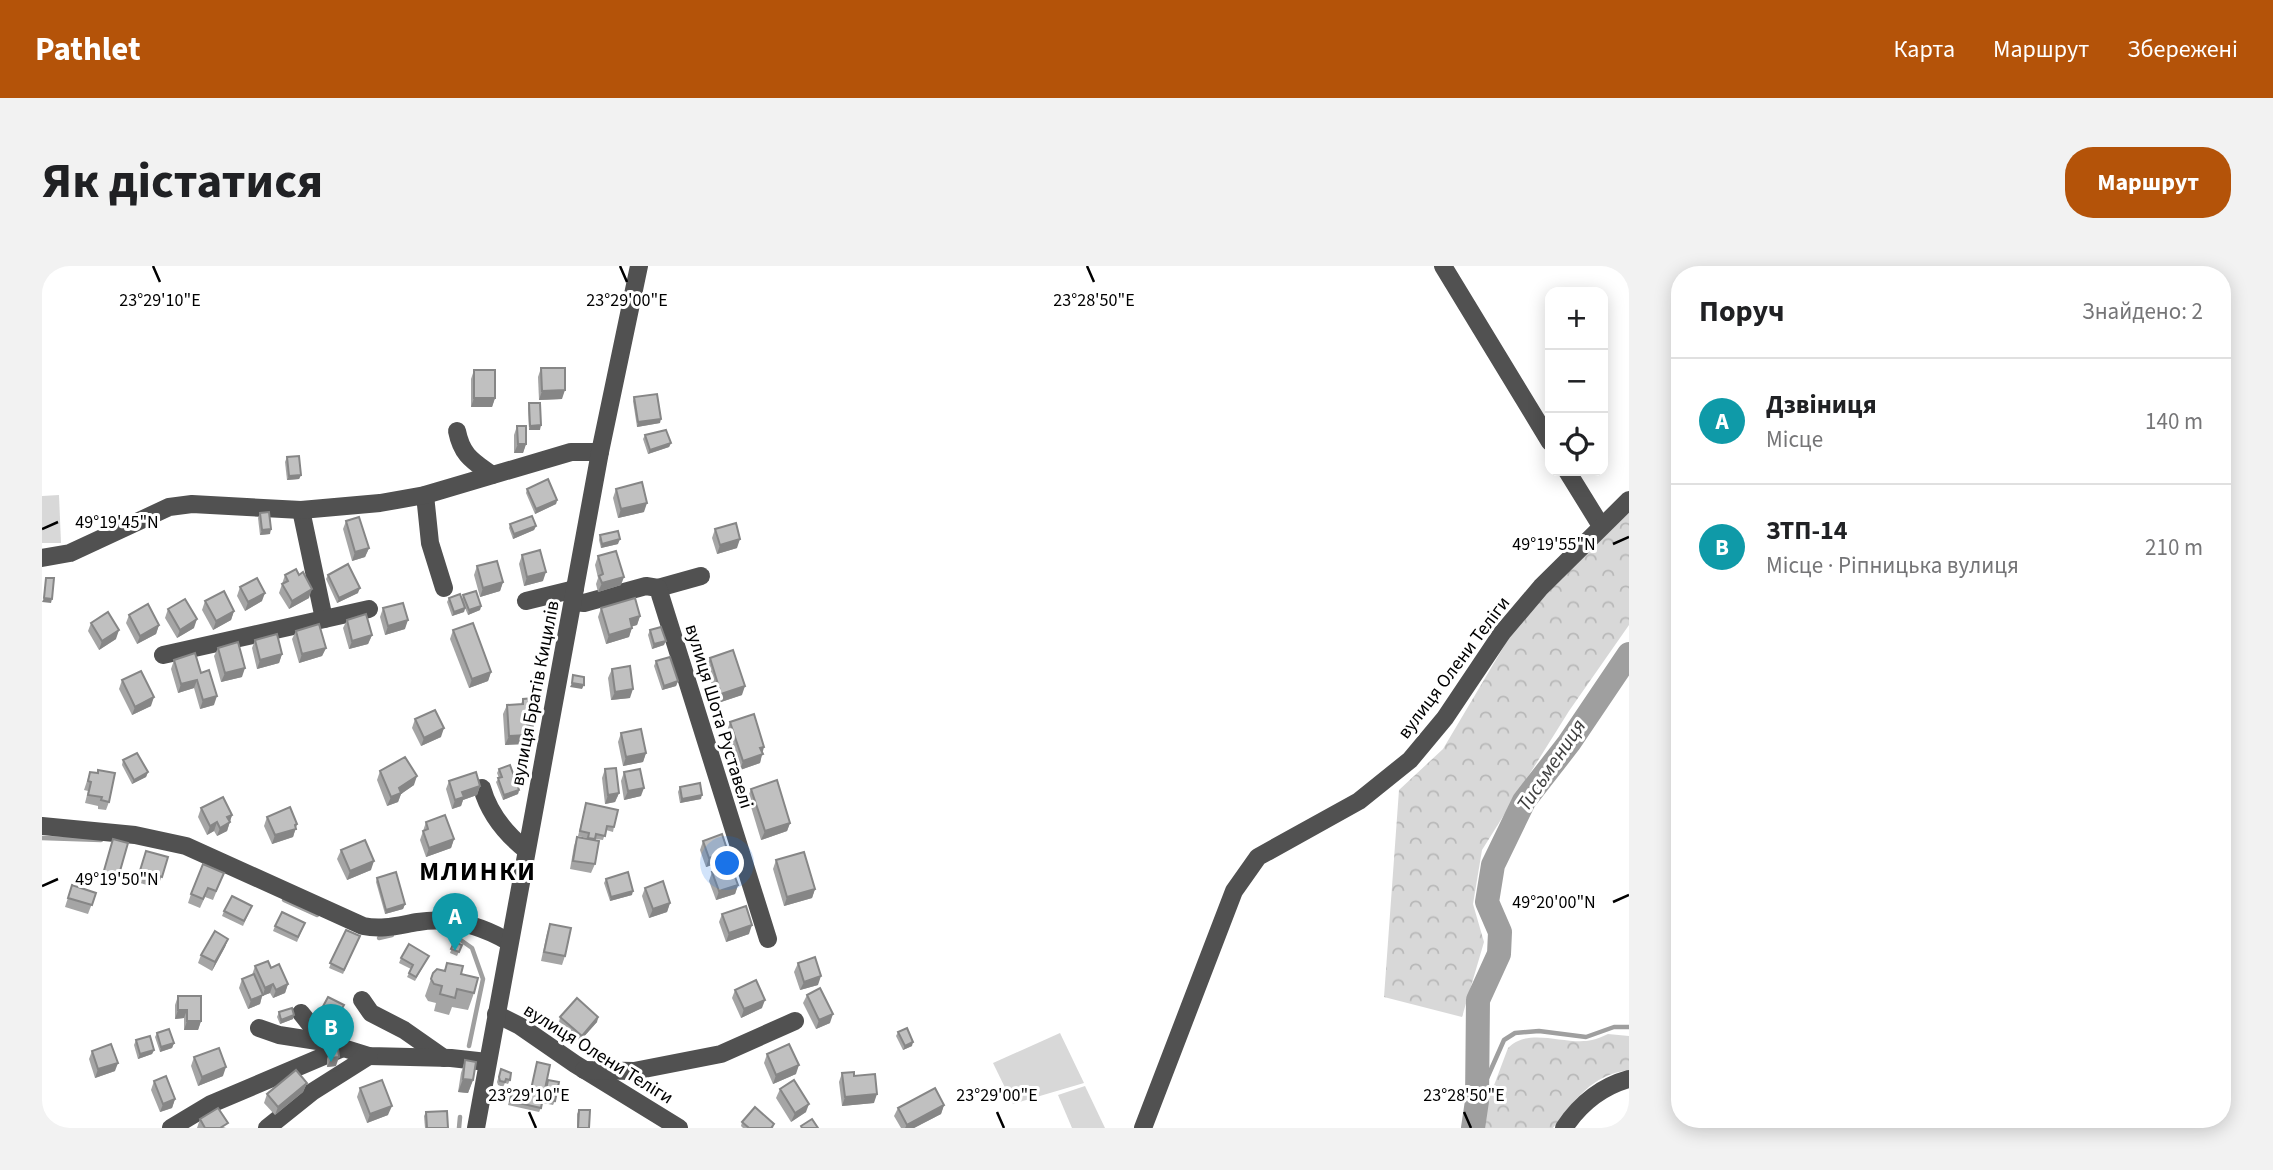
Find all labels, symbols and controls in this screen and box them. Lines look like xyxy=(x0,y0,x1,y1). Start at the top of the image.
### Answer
text: Pathlet xyxy=(35,26,141,73)
text: Карта xyxy=(1893,32,1955,67)
text: Маршрут xyxy=(1993,32,2089,67)
text: Збережені xyxy=(2127,32,2238,67)
text: Як дістатися xyxy=(42,147,323,217)
button: Маршрут xyxy=(2065,147,2231,218)
map controls xyxy=(1545,287,1608,476)
button: + xyxy=(1545,287,1608,350)
text: 23°29'10"E xyxy=(119,288,201,313)
text: 23°29'00"E xyxy=(586,288,668,313)
text: 23°28'50"E xyxy=(1053,288,1135,313)
text: Поруч xyxy=(1699,290,1785,333)
text: Знайдено: 2 xyxy=(2082,295,2203,328)
button: − xyxy=(1545,350,1608,413)
text: Дзвіниця xyxy=(1766,386,1877,423)
text: A xyxy=(1715,405,1729,438)
text: 140 m xyxy=(2145,405,2203,438)
button: locate xyxy=(1545,413,1608,476)
text: Місце xyxy=(1766,423,1823,456)
text: 49°19'45"N xyxy=(75,510,159,535)
text: ЗТП-14 xyxy=(1766,512,1848,549)
text: B xyxy=(1715,531,1729,564)
text: 210 m xyxy=(2145,531,2203,564)
text: 49°19'55"N xyxy=(1512,532,1596,557)
text: Місце · Ріпницька вулиця xyxy=(1766,549,2019,582)
street label: вулиця Олени Теліги xyxy=(1392,591,1517,745)
street label: вулиця Братів Кицилів xyxy=(504,598,567,788)
street label: вулиця Шота Руставелі xyxy=(678,621,759,812)
water label: Тисьмениця xyxy=(1509,713,1593,817)
your location xyxy=(710,846,744,880)
district label: МЛИНКИ xyxy=(419,853,537,890)
text: 49°19'50"N xyxy=(75,867,159,892)
text: 49°20'00"N xyxy=(1512,890,1596,915)
pin: A xyxy=(432,893,478,951)
street label: вулиця Олени Теліги xyxy=(518,997,678,1111)
pin: B xyxy=(308,1004,354,1062)
text: 23°29'10"E xyxy=(488,1083,570,1108)
text: 23°29'00"E xyxy=(956,1083,1038,1108)
text: 23°28'50"E xyxy=(1423,1083,1505,1108)

